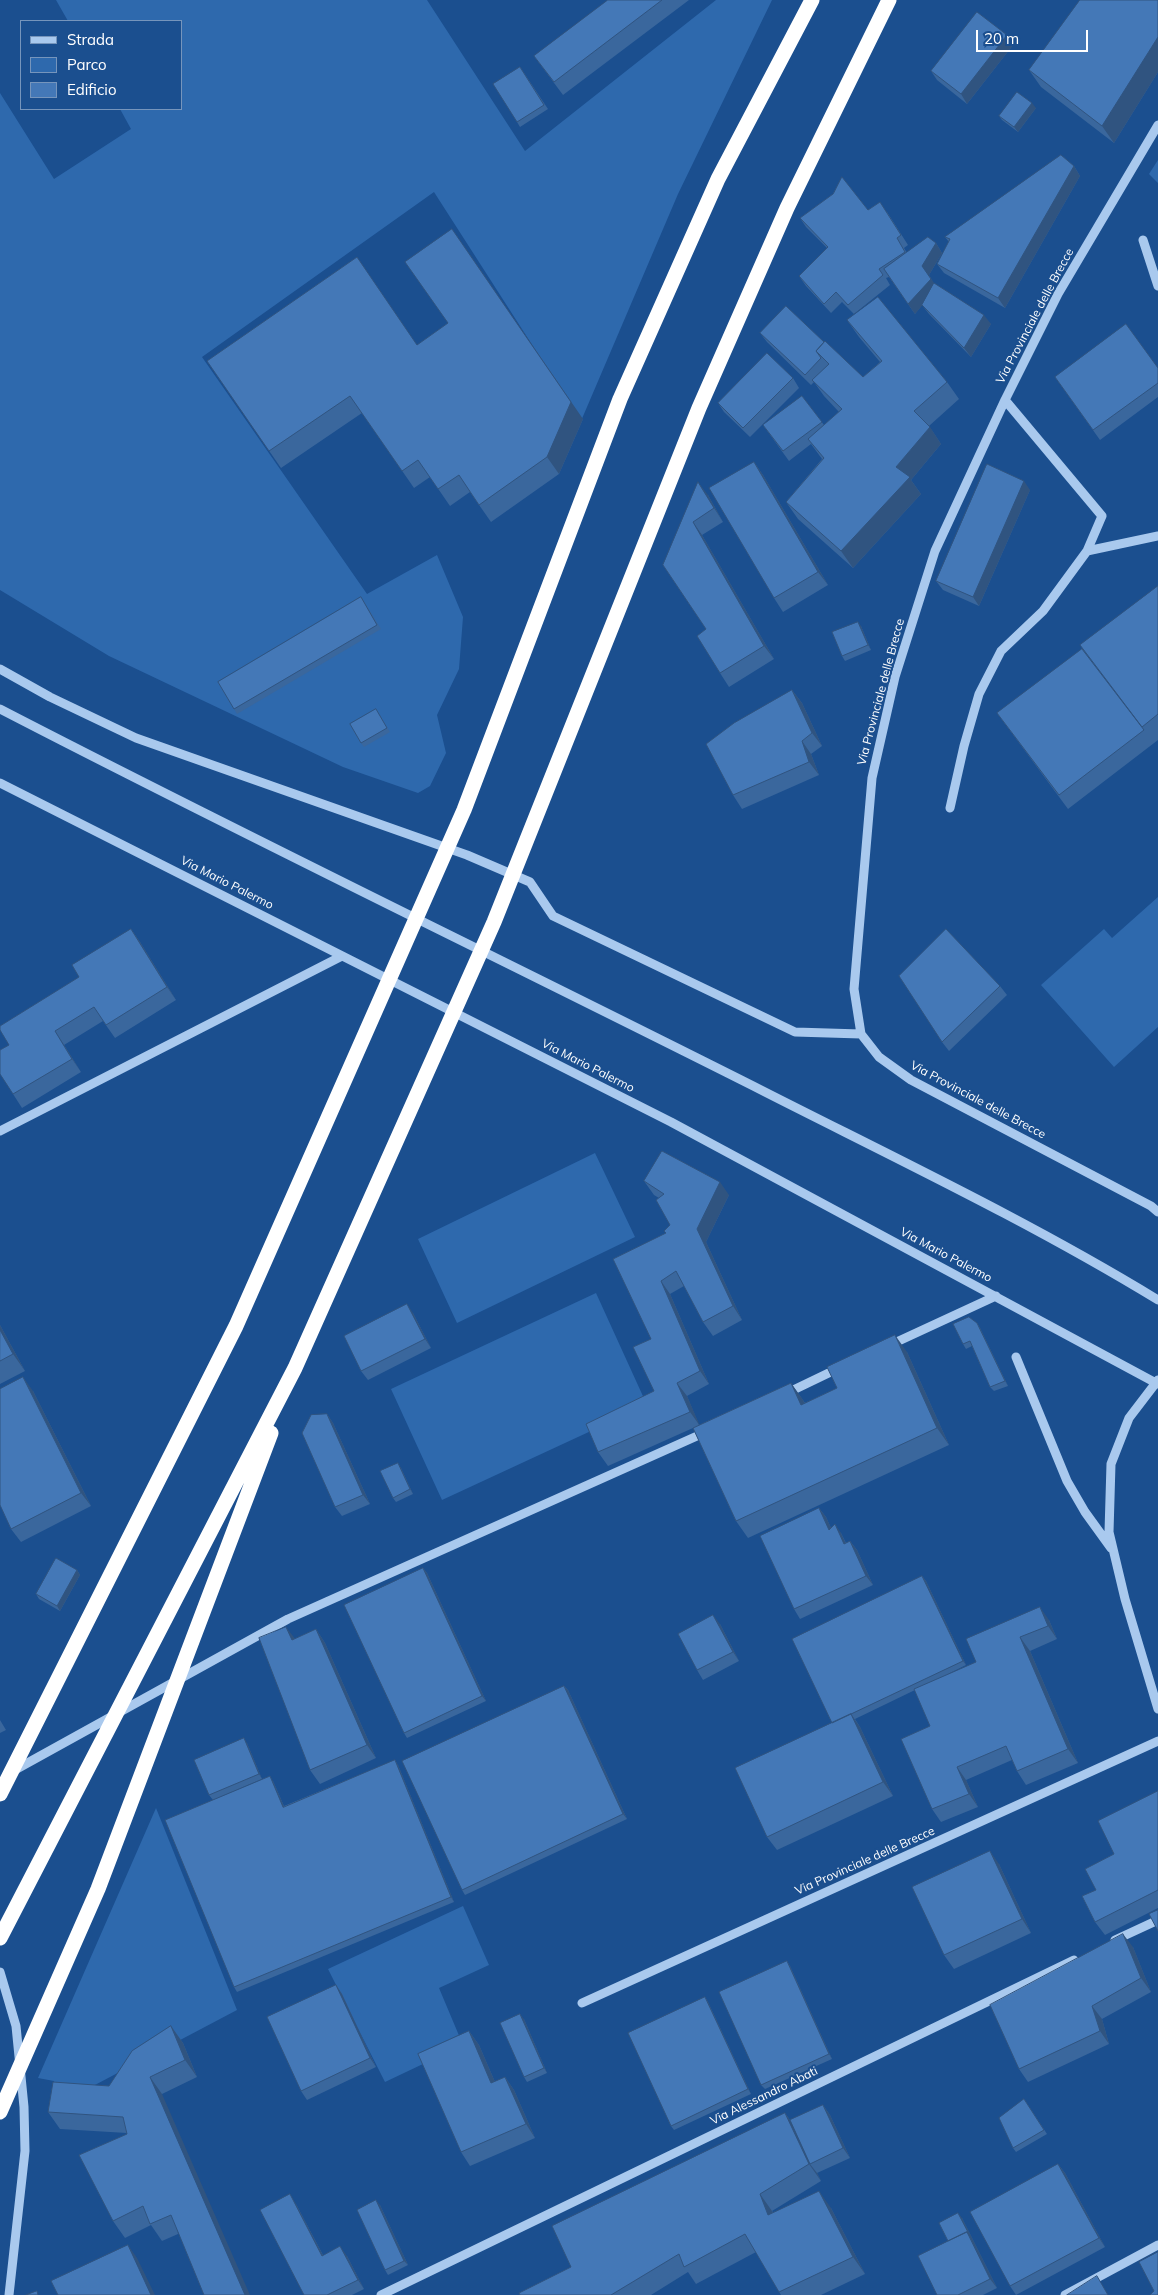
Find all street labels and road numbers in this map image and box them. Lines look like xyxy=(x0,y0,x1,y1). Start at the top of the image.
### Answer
street label: Via Provinciale delle Brecce xyxy=(993,246,1077,386)
street label: Via Provinciale delle Brecce xyxy=(854,617,908,767)
street label: Via Mario Palermo xyxy=(178,853,276,913)
street label: Via Mario Palermo xyxy=(539,1036,637,1096)
street label: Via Provinciale delle Brecce xyxy=(908,1058,1048,1142)
street label: Via Mario Palermo xyxy=(898,1225,994,1285)
street label: Via Provinciale delle Brecce xyxy=(793,1824,937,1898)
street label: Via Alessandro Abati xyxy=(708,2064,820,2128)

